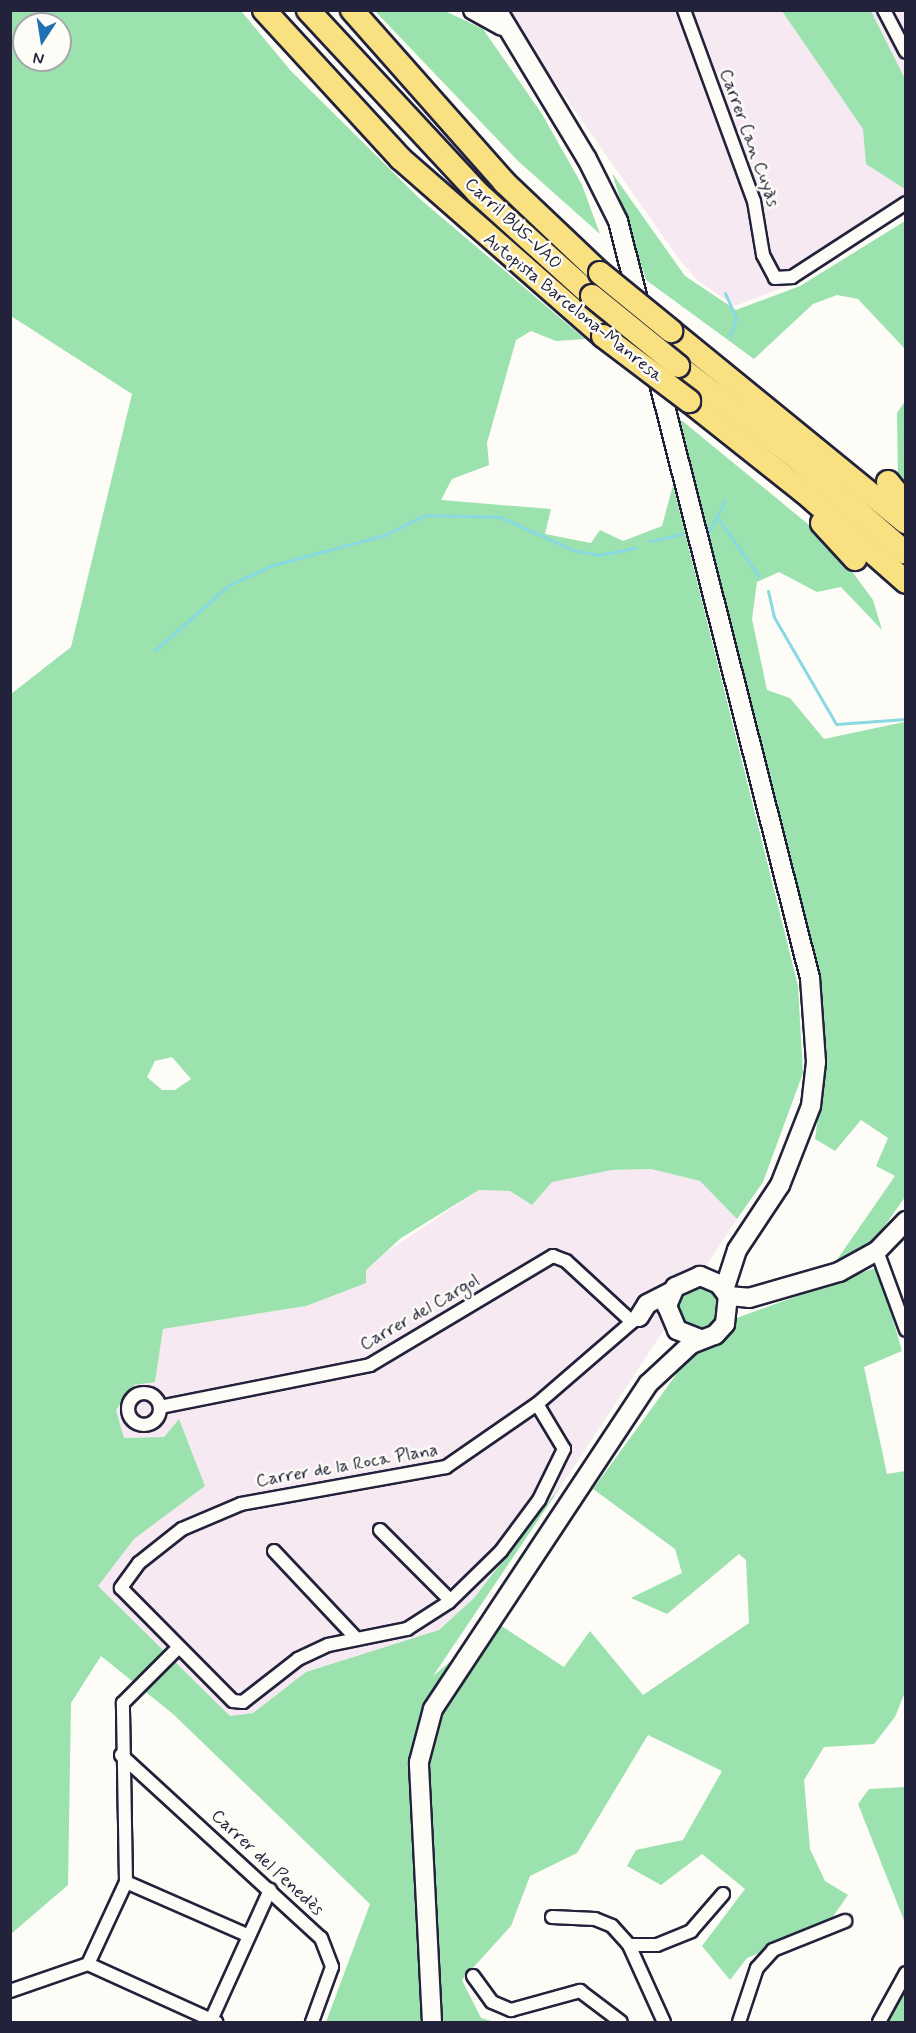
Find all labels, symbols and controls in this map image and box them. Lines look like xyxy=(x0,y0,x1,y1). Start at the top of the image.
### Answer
north arrow xyxy=(12,12,72,72)
text: N xyxy=(31,47,46,70)
street label: Carrer Can Cuyàs xyxy=(715,68,783,208)
street label: Carril BUS-VAO xyxy=(460,173,566,275)
street label: Autopista Barcelona-Manresa xyxy=(479,229,667,387)
street label: Carrer del Cargol xyxy=(356,1270,484,1356)
street label: Carrer de la Roca Plana xyxy=(254,1439,440,1493)
street label: Carrer del Penedès xyxy=(206,1805,328,1921)

